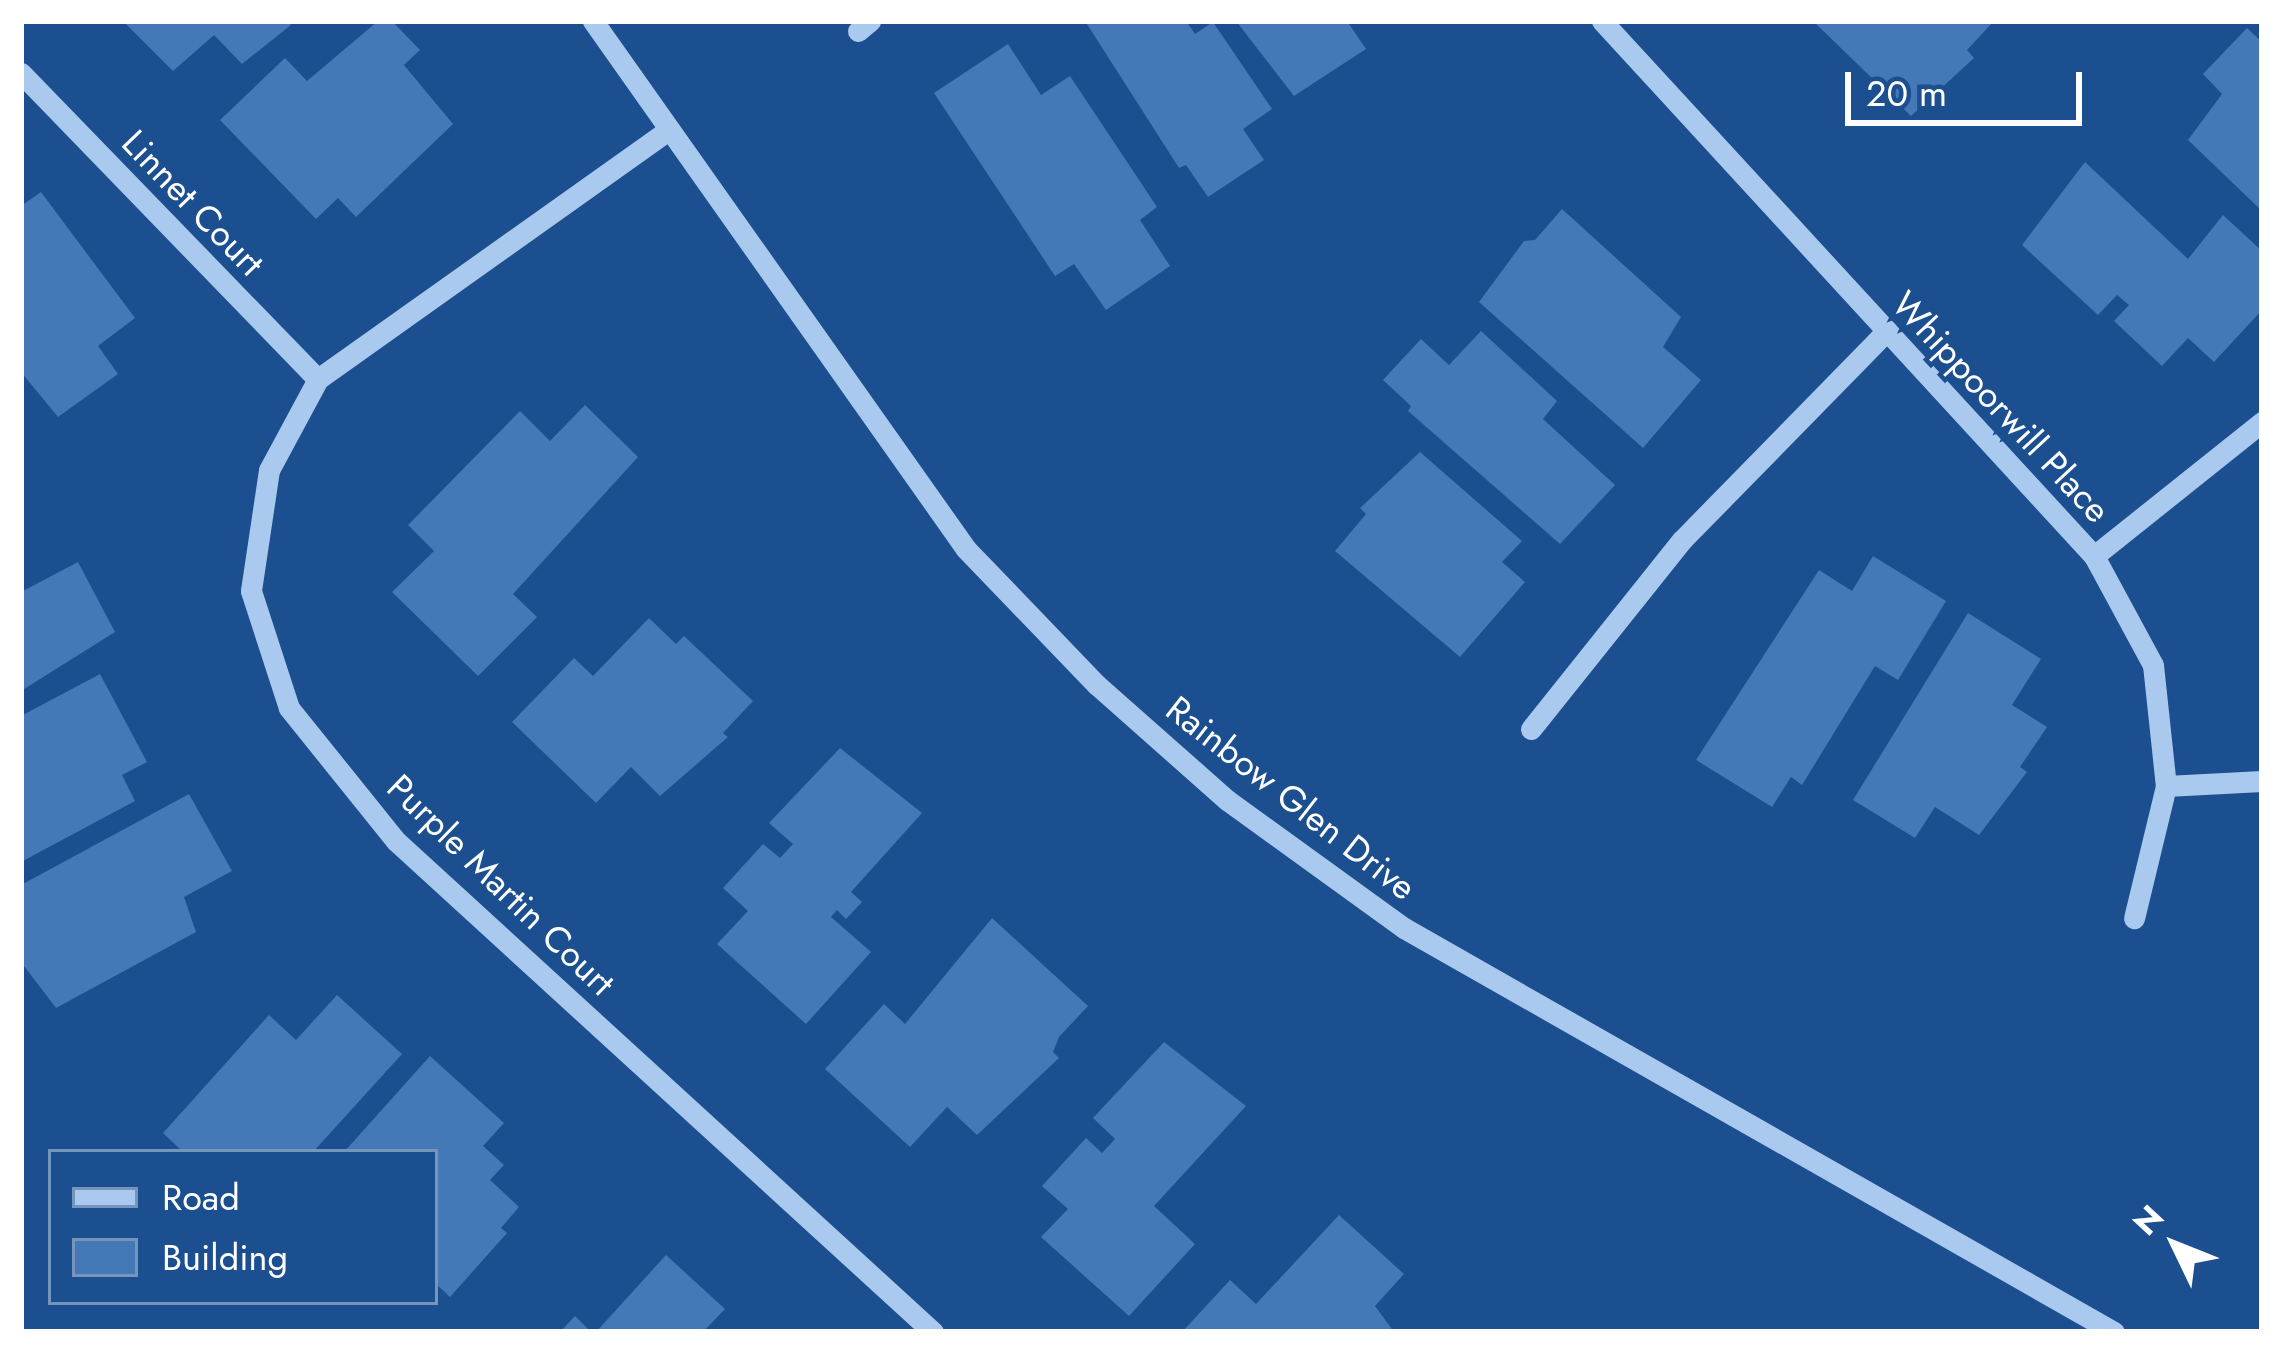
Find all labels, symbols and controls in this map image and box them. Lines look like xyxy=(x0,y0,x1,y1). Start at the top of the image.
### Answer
scale bar xyxy=(1851,48,2088,122)
text: 20 m xyxy=(1866,67,1947,119)
street label: Linnet Court xyxy=(113,121,273,285)
street label: Whippoorwill Place xyxy=(1883,283,2119,531)
street label: Rainbow Glen Drive xyxy=(1157,687,1425,909)
street label: Purple Martin Court xyxy=(378,766,624,1004)
legend xyxy=(48,1149,438,1305)
text: Road xyxy=(162,1171,240,1223)
north arrow xyxy=(2115,1185,2235,1305)
text: N xyxy=(2122,1195,2174,1246)
text: Building xyxy=(162,1231,288,1283)

